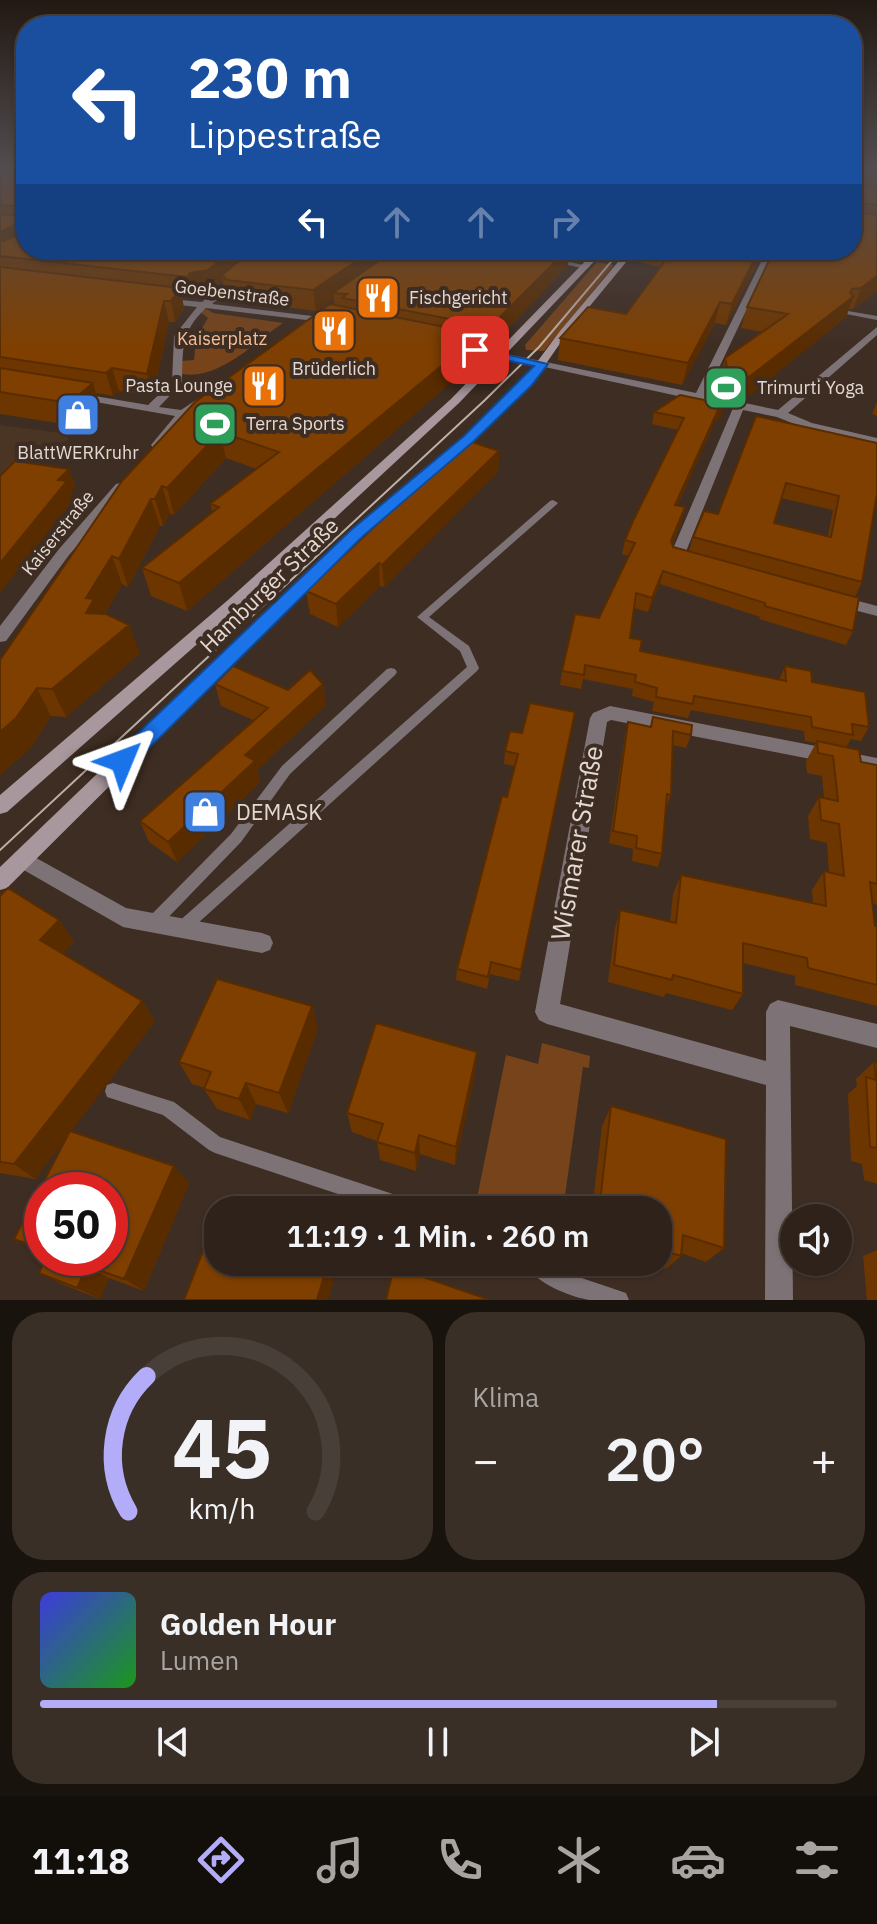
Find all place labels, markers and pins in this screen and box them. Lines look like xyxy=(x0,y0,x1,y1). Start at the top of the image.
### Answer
restaurant icon: Fischgericht xyxy=(354,274,402,322)
place label: Fischgericht xyxy=(409,286,508,309)
restaurant icon: Brüderlich xyxy=(310,307,358,355)
pin xyxy=(441,316,509,384)
place label: Brüderlich xyxy=(292,357,376,380)
restaurant icon: Pasta Lounge xyxy=(240,362,288,410)
sports icon: Trimurti Yoga xyxy=(702,364,750,412)
place label: Pasta Lounge xyxy=(125,374,233,397)
place label: Trimurti Yoga xyxy=(757,376,865,399)
shop icon: BlattWERKruhr xyxy=(54,391,102,439)
sports icon: Terra Sports xyxy=(191,400,239,448)
place label: Terra Sports xyxy=(246,412,345,435)
place label: BlattWERKruhr xyxy=(17,441,139,464)
shop icon: DEMASK xyxy=(181,788,229,836)
place label: DEMASK xyxy=(236,797,322,826)

